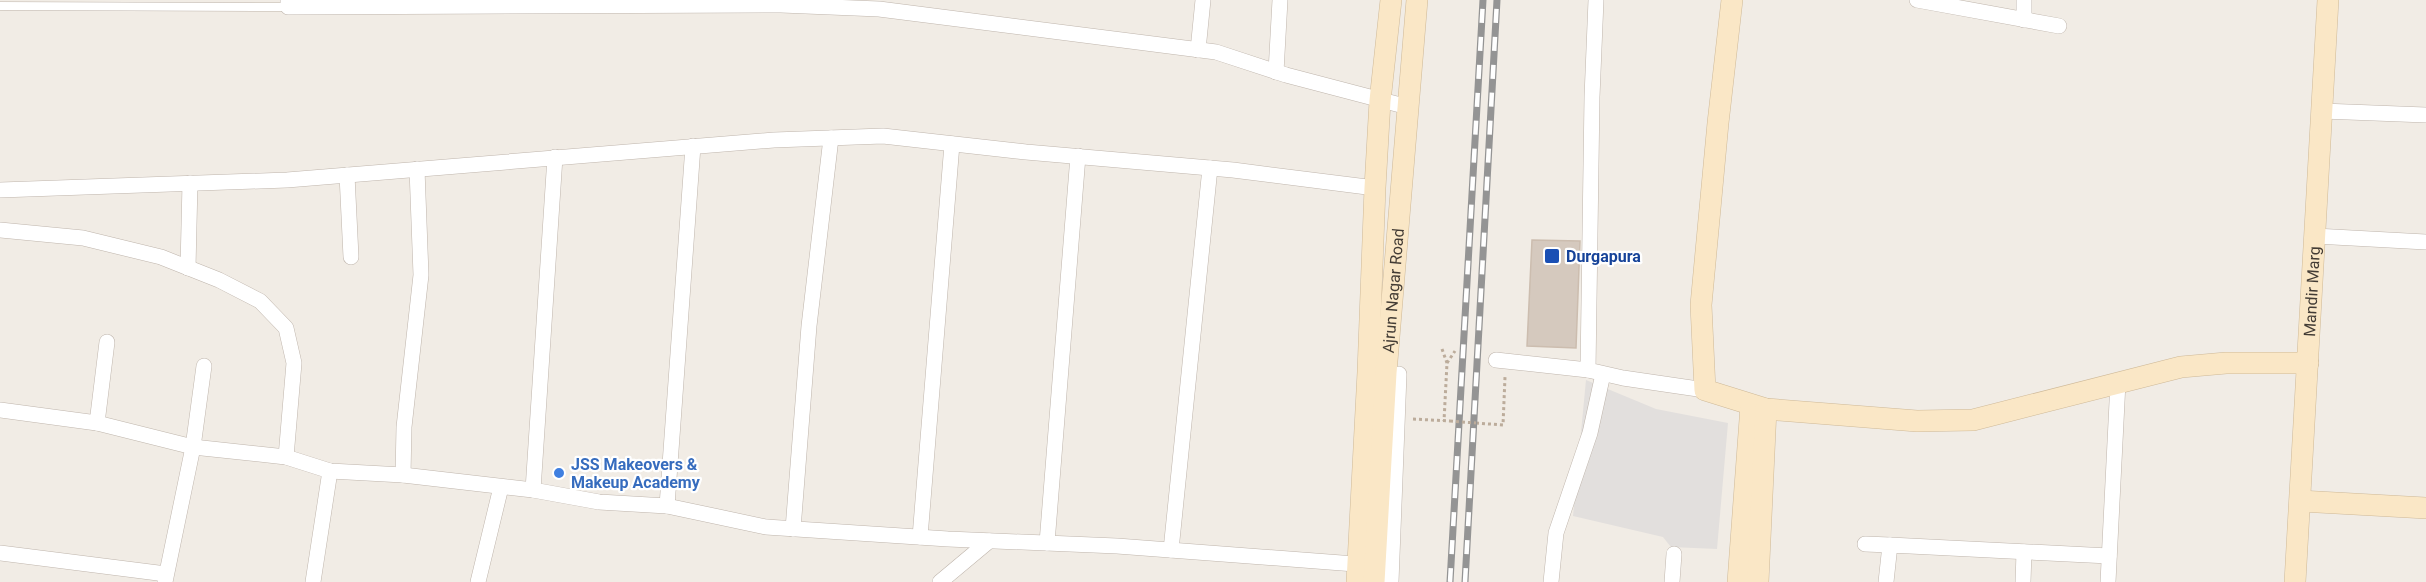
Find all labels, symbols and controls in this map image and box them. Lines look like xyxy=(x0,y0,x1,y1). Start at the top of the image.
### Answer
street label: Ajrun Nagar Road xyxy=(1378,227,1408,354)
street label: Mandir Marg xyxy=(2299,246,2324,337)
marker: Durgapura xyxy=(1543,247,1561,265)
place label: Durgapura xyxy=(1566,247,1641,266)
place label: JSS Makeovers & Makeup Academy xyxy=(571,455,701,492)
marker: JSS Makeovers & Makeup Academy xyxy=(552,466,566,480)

